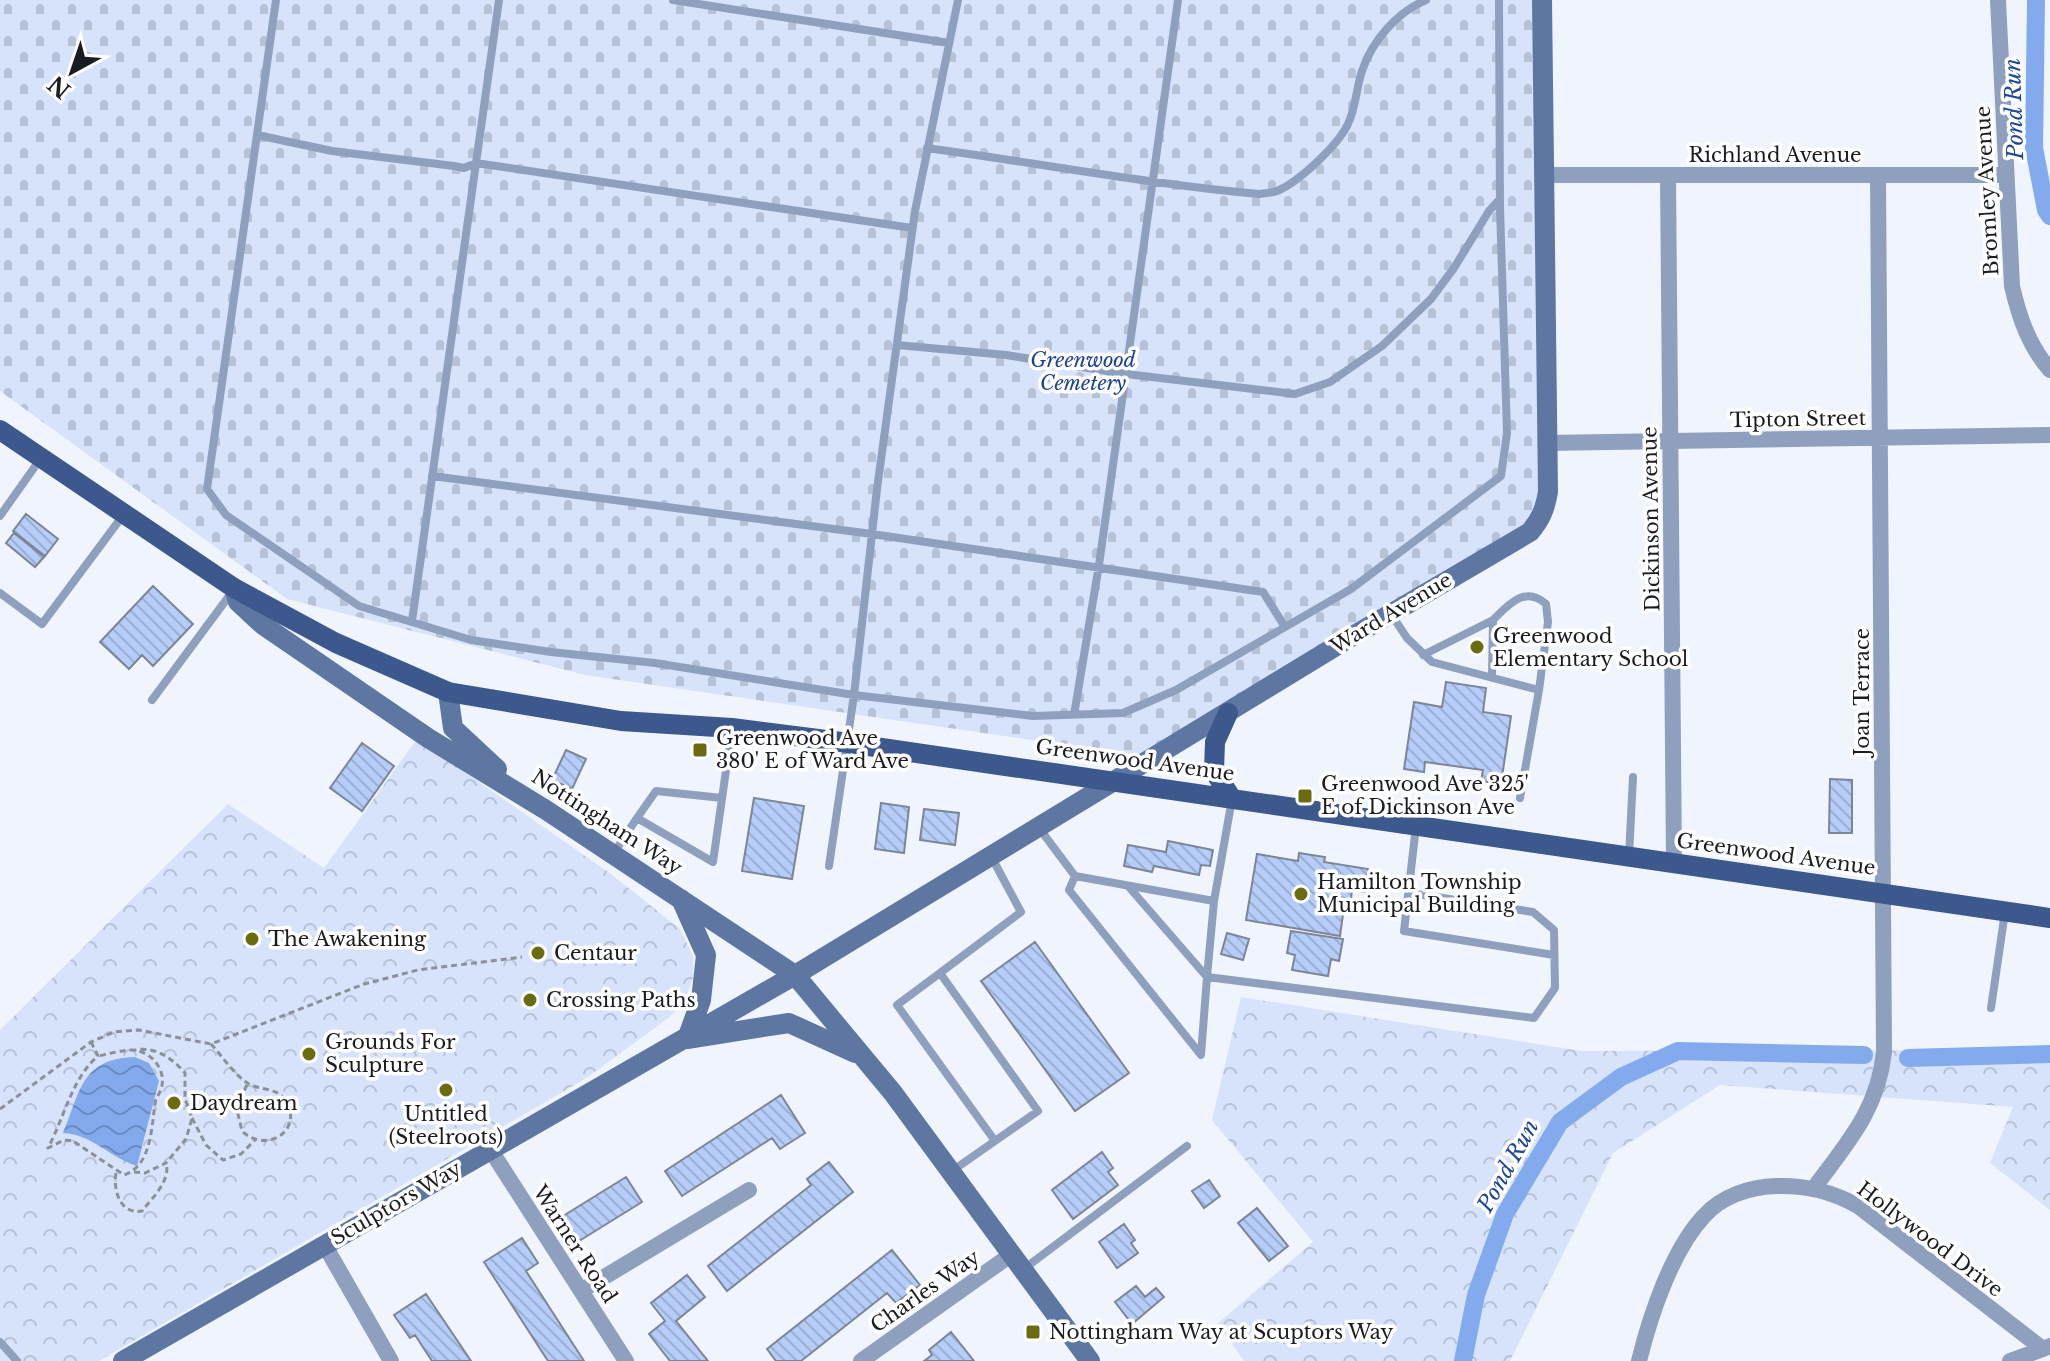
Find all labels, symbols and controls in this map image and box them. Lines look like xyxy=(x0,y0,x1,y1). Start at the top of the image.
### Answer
north arrow xyxy=(32,32,112,112)
water label: Pond Run xyxy=(1999,58,2029,161)
text: N xyxy=(43,70,76,104)
street label: Bromley Avenue xyxy=(1971,105,2003,277)
street label: Richland Avenue xyxy=(1688,143,1862,167)
park label: Greenwood Cemetery xyxy=(1030,348,1136,395)
street label: Tipton Street xyxy=(1730,406,1867,432)
street label: Dickinson Avenue xyxy=(1637,426,1665,612)
street label: Ward Avenue xyxy=(1325,567,1456,659)
place label: Greenwood Elementary School xyxy=(1493,624,1688,671)
street label: Joan Terrace xyxy=(1850,628,1874,759)
marker: Greenwood Elementary School xyxy=(1468,638,1486,656)
place label: Greenwood Ave 380' E of Ward Ave xyxy=(716,726,909,773)
street label: Greenwood Avenue xyxy=(1034,734,1236,786)
marker: Greenwood Ave 380' E of Ward Ave xyxy=(691,741,709,759)
street label: Nottingham Way xyxy=(527,764,687,880)
place label: Greenwood Ave 325' E of Dickinson Ave xyxy=(1321,772,1529,819)
marker: Greenwood Ave 325' E of Dickinson Ave xyxy=(1296,787,1314,805)
street label: Greenwood Avenue xyxy=(1675,828,1877,880)
place label: Hamilton Township Municipal Building xyxy=(1317,870,1521,917)
marker: Hamilton Township Municipal Building xyxy=(1292,885,1310,903)
place label: The Awakening xyxy=(268,927,427,951)
marker: The Awakening xyxy=(243,930,261,948)
place label: Centaur xyxy=(554,941,637,965)
marker: Centaur xyxy=(529,944,547,962)
place label: Crossing Paths xyxy=(546,988,696,1012)
marker: Crossing Paths xyxy=(521,991,539,1009)
place label: Grounds For Sculpture xyxy=(325,1030,456,1077)
marker: Grounds For Sculpture xyxy=(300,1045,318,1063)
marker: Untitled (Steelroots) xyxy=(437,1081,455,1099)
place label: Daydream xyxy=(190,1091,298,1115)
marker: Daydream xyxy=(165,1094,183,1112)
place label: Untitled (Steelroots) xyxy=(389,1102,503,1149)
water label: Pond Run xyxy=(1471,1115,1545,1218)
street label: Sculptors Way xyxy=(327,1156,466,1250)
street label: Hollywood Drive xyxy=(1853,1176,2007,1302)
street label: Warner Road xyxy=(527,1180,622,1307)
street label: Charles Way xyxy=(866,1244,984,1337)
place label: Nottingham Way at Scuptors Way xyxy=(1049,1320,1393,1344)
marker: Nottingham Way at Scuptors Way xyxy=(1024,1323,1042,1341)

